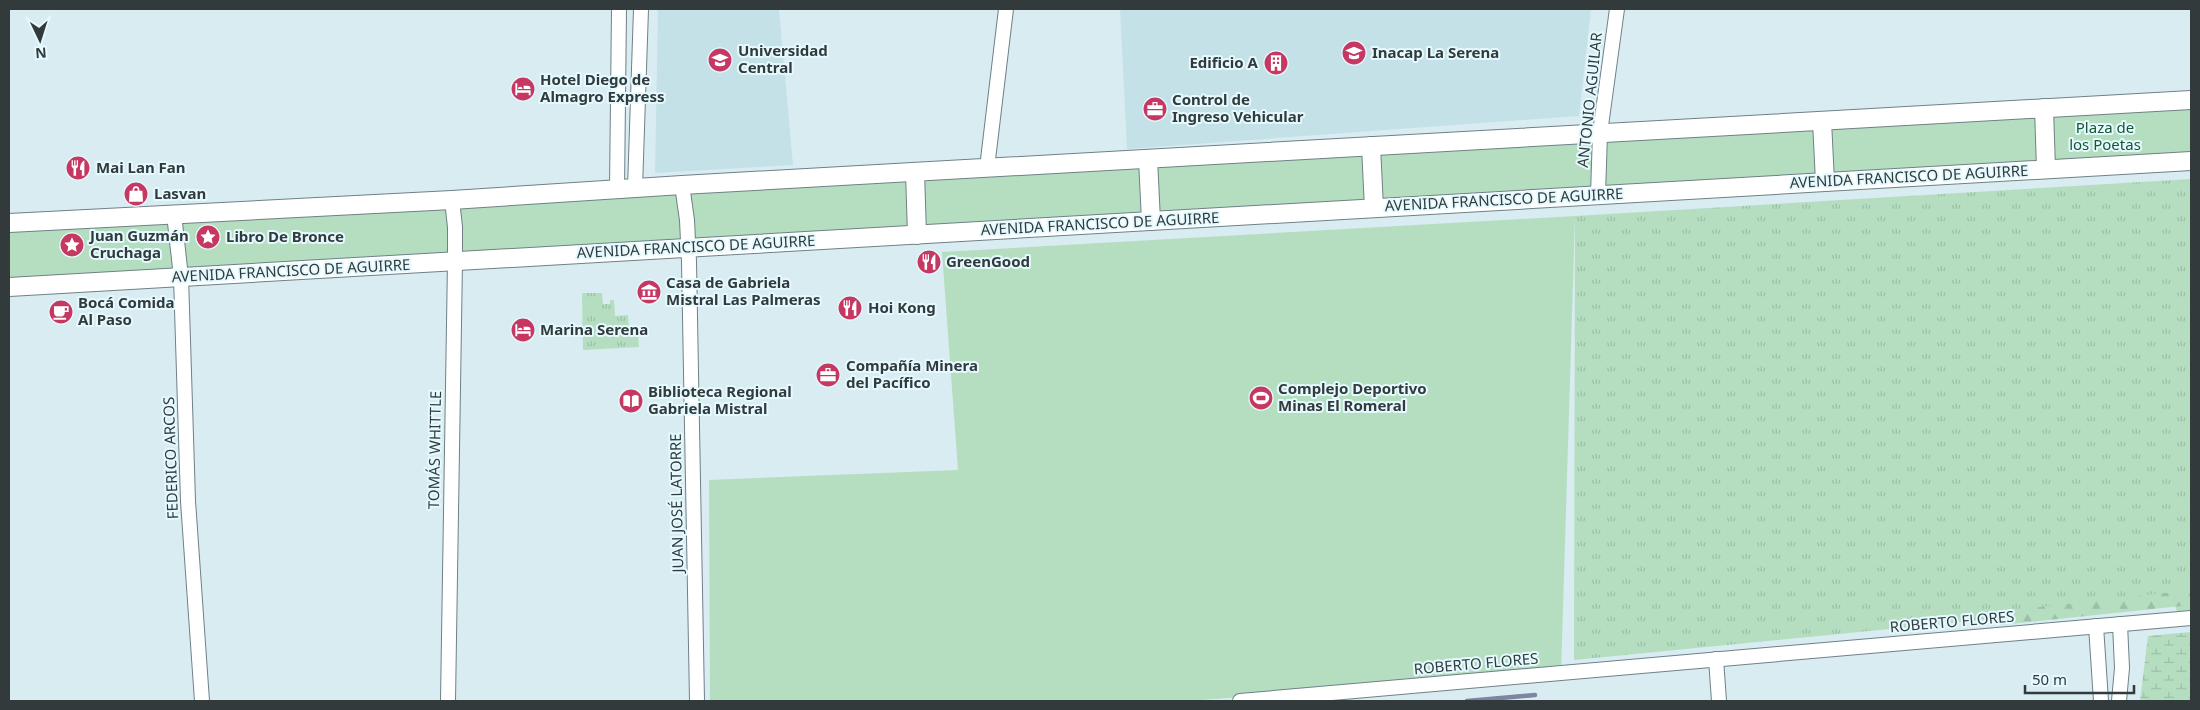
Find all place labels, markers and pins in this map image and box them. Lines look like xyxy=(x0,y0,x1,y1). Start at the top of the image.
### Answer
place label: Universidad Central xyxy=(738,40,828,77)
school or university icon: Inacap La Serena xyxy=(1341,40,1367,66)
place label: Inacap La Serena xyxy=(1372,42,1499,62)
school or university icon: Universidad Central xyxy=(707,47,733,73)
building icon: Edificio A xyxy=(1263,50,1289,76)
place label: Edificio A xyxy=(1189,52,1259,72)
place label: Hotel Diego de Almagro Express xyxy=(540,69,665,106)
hotel icon: Hotel Diego de Almagro Express xyxy=(510,76,536,102)
place label: Control de Ingreso Vehicular xyxy=(1172,89,1304,126)
office icon: Control de Ingreso Vehicular xyxy=(1142,96,1168,122)
restaurant icon: Mai Lan Fan xyxy=(65,155,91,181)
place label: Mai Lan Fan xyxy=(96,157,186,177)
shop icon: Lasvan xyxy=(123,181,149,207)
place label: Lasvan xyxy=(154,183,206,203)
place icon: Libro De Bronce xyxy=(195,224,221,250)
place label: Juan Guzmán Cruchaga xyxy=(88,225,189,262)
place label: Libro De Bronce xyxy=(226,226,344,246)
place icon: Juan Guzmán Cruchaga xyxy=(59,232,85,258)
restaurant icon: GreenGood xyxy=(916,249,942,275)
place label: GreenGood xyxy=(946,251,1030,271)
place label: Casa de Gabriela Mistral Las Palmeras xyxy=(666,272,821,309)
museum icon: Casa de Gabriela Mistral Las Palmeras xyxy=(636,279,662,305)
place label: Bocá Comida Al Paso xyxy=(78,292,175,329)
restaurant icon: Hoi Kong xyxy=(837,295,863,321)
place label: Hoi Kong xyxy=(868,297,936,317)
cafe icon: Bocá Comida Al Paso xyxy=(48,299,74,325)
hotel icon: Marina Serena xyxy=(510,317,536,343)
place label: Marina Serena xyxy=(540,319,648,339)
place label: Compañía Minera del Pacífico xyxy=(846,355,978,392)
office icon: Compañía Minera del Pacífico xyxy=(815,362,841,388)
place label: Complejo Deportivo Minas El Romeral xyxy=(1278,378,1427,415)
place label: Biblioteca Regional Gabriela Mistral xyxy=(648,381,792,418)
sports icon: Complejo Deportivo Minas El Romeral xyxy=(1248,385,1274,411)
library icon: Biblioteca Regional Gabriela Mistral xyxy=(618,388,644,414)

